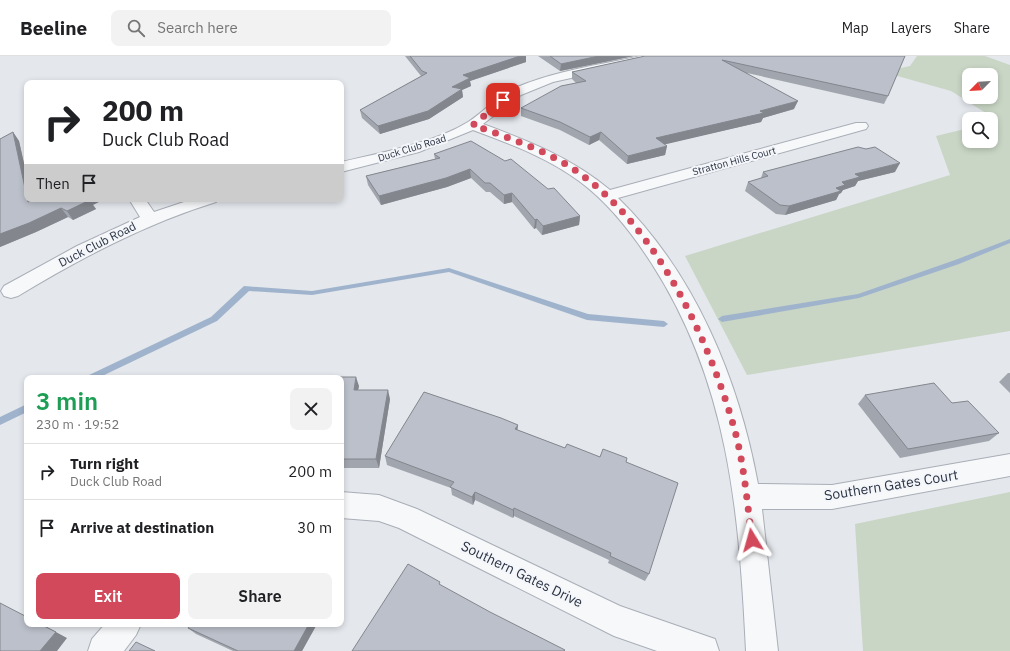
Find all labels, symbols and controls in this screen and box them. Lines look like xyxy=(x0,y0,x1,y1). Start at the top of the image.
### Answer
search box xyxy=(111,10,391,46)
text: Beeline xyxy=(20,16,87,40)
icon: search xyxy=(125,17,147,39)
text: Search here xyxy=(157,18,238,37)
text: Map xyxy=(842,19,869,37)
text: Layers xyxy=(891,19,932,37)
text: Share xyxy=(954,19,990,37)
north arrow xyxy=(962,68,998,104)
map controls xyxy=(962,68,998,148)
pin xyxy=(486,83,520,117)
icon: arrive xyxy=(492,89,514,111)
text: 200 m xyxy=(102,92,184,129)
icon: right xyxy=(36,96,88,148)
button: search xyxy=(962,112,998,148)
text: Duck Club Road xyxy=(102,128,229,151)
street label: Duck Club Road xyxy=(376,131,448,165)
street label: Stratton Hills Court xyxy=(691,144,778,178)
icon: arrive xyxy=(78,172,100,194)
text: Then xyxy=(36,174,70,193)
street label: Duck Club Road xyxy=(56,218,138,270)
text: 3 min xyxy=(36,385,98,417)
button: close xyxy=(290,388,332,430)
text: 230 m · 19:52 xyxy=(36,416,119,433)
text: Turn right xyxy=(70,454,139,473)
icon: right xyxy=(36,461,58,483)
text: 200 m xyxy=(288,462,332,481)
street label: Southern Gates Court xyxy=(823,466,959,504)
text: Duck Club Road xyxy=(70,473,162,490)
icon: arrive xyxy=(36,517,58,539)
text: Arrive at destination xyxy=(70,518,214,537)
text: 30 m xyxy=(297,518,332,537)
position arrow xyxy=(731,519,773,561)
street label: Southern Gates Drive xyxy=(458,537,586,611)
button: Exit xyxy=(36,573,180,619)
button: Share xyxy=(188,573,332,619)

